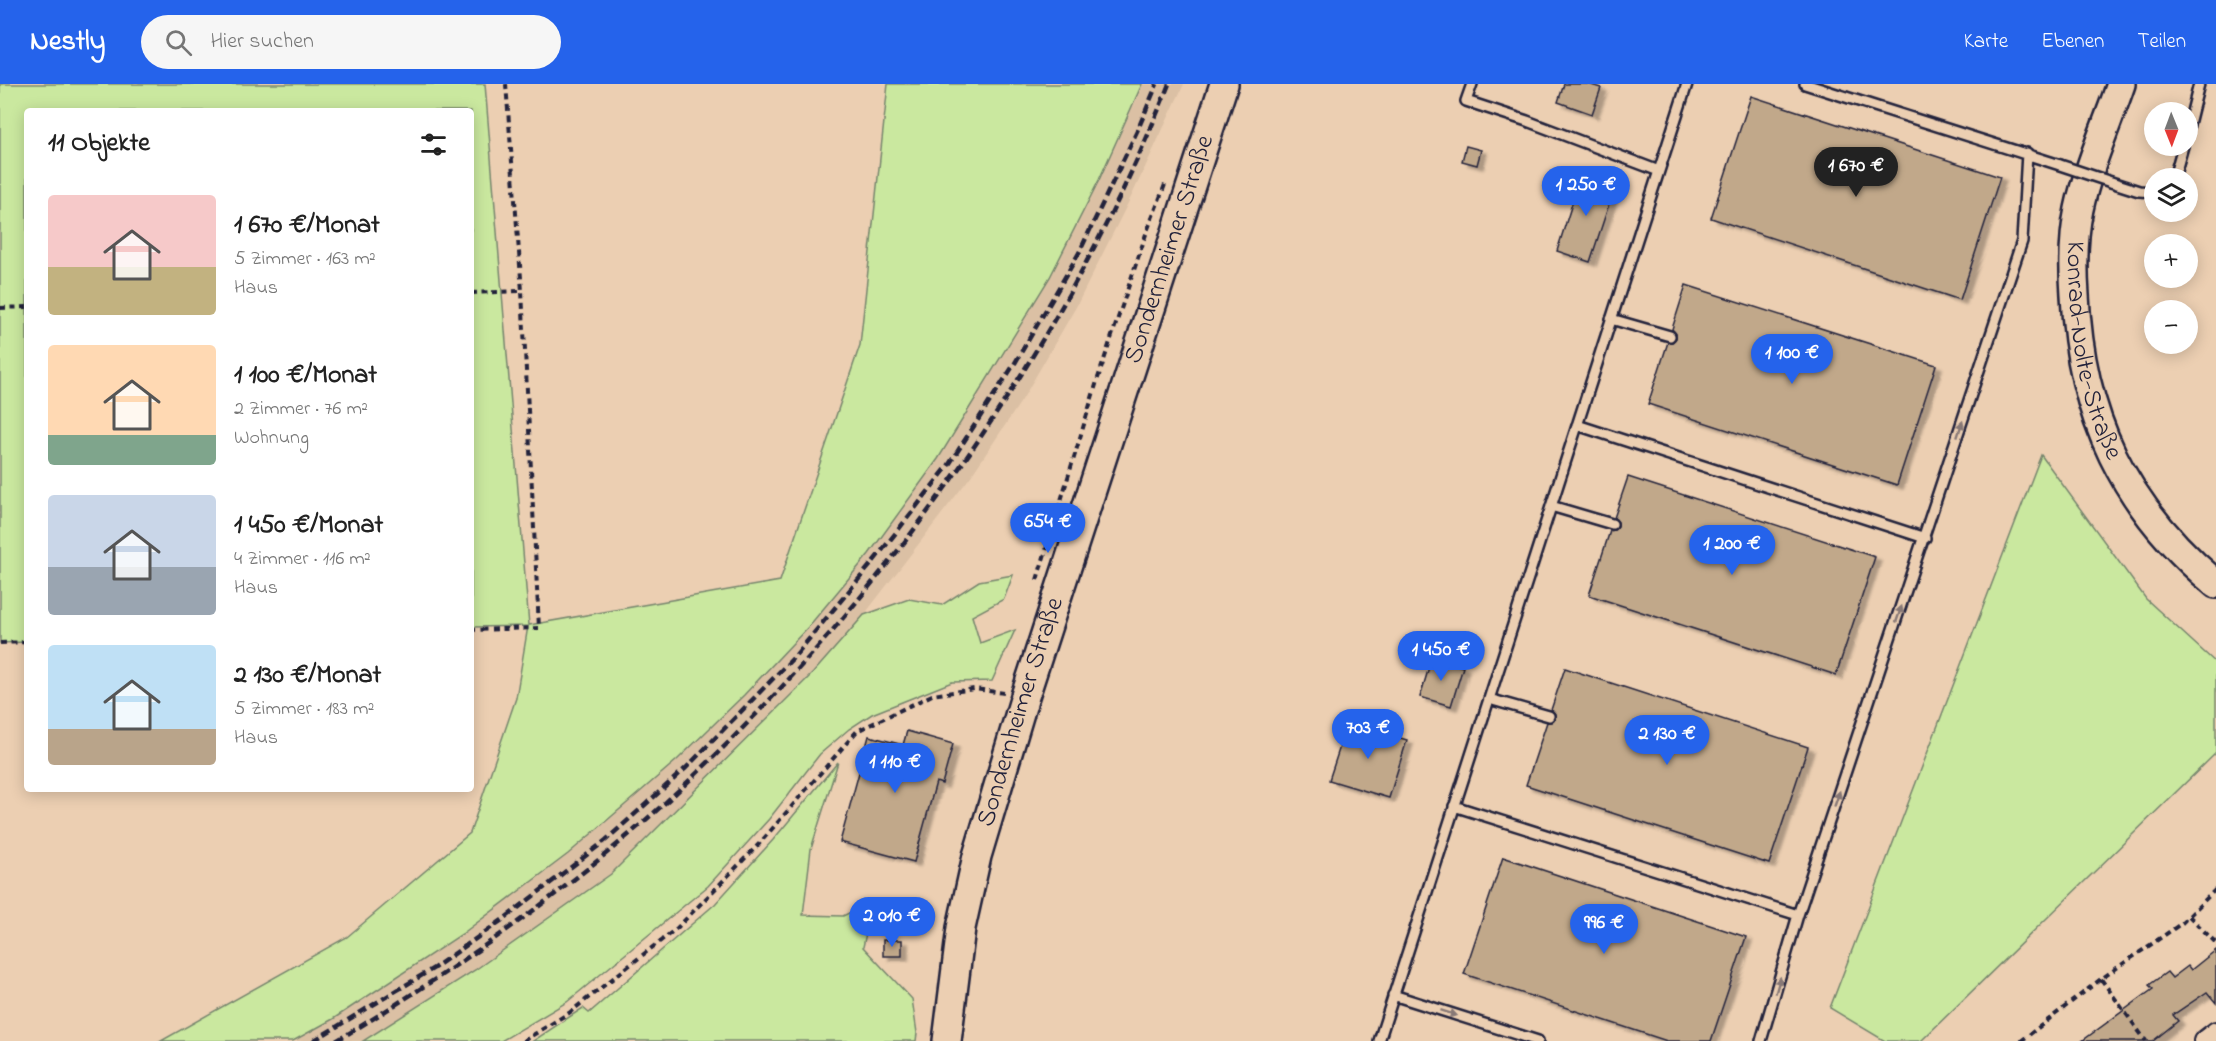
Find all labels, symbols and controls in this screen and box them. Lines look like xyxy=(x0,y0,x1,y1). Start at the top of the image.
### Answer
search box xyxy=(141,15,561,69)
text: Nestly xyxy=(30,22,105,63)
icon: search xyxy=(162,26,195,59)
text: Hier suchen xyxy=(210,26,314,58)
text: Karte xyxy=(1964,27,2008,57)
text: Ebenen xyxy=(2041,27,2104,57)
text: Teilen xyxy=(2137,27,2186,57)
north arrow xyxy=(2144,102,2198,156)
map controls xyxy=(2144,102,2198,354)
text: 11 Objekte xyxy=(48,125,150,163)
icon: filters xyxy=(417,128,450,161)
street label: Sondernheimer Straße xyxy=(1115,130,1225,369)
pin: 1 670 € xyxy=(1801,147,1911,198)
text: 1 670 € xyxy=(1828,152,1884,181)
pin: 1 250 € xyxy=(1531,166,1641,217)
button: layers xyxy=(2144,168,2198,222)
text: 1 250 € xyxy=(1556,171,1616,200)
text: 1 670 €/Monat xyxy=(234,207,380,245)
icon: home xyxy=(96,219,168,291)
button: + xyxy=(2144,234,2198,288)
street label: Konrad-Nolte-Straße xyxy=(2055,240,2131,467)
text: 5 Zimmer · 163 m² xyxy=(234,245,376,274)
text: Haus xyxy=(234,274,278,303)
button: − xyxy=(2144,300,2198,354)
pin: 1 100 € xyxy=(1737,334,1847,385)
text: 1 100 € xyxy=(1765,339,1819,368)
text: 1 100 €/Monat xyxy=(234,357,377,395)
icon: home xyxy=(96,369,168,441)
text: 2 Zimmer · 76 m² xyxy=(234,395,368,424)
one-way arrow xyxy=(1956,420,1966,438)
text: Wohnung xyxy=(234,424,309,453)
pin: 654 € xyxy=(1006,503,1090,554)
text: 1 450 €/Monat xyxy=(234,507,383,545)
text: 654 € xyxy=(1024,508,1072,537)
icon: home xyxy=(96,519,168,591)
pin: 1 200 € xyxy=(1677,525,1787,576)
text: 1 200 € xyxy=(1703,530,1761,559)
text: 4 Zimmer · 116 m² xyxy=(234,545,371,574)
text: Haus xyxy=(234,574,278,603)
street label: Sondernheimer Straße xyxy=(968,592,1075,831)
one-way arrow xyxy=(1895,605,1905,623)
pin: 1 450 € xyxy=(1386,631,1496,682)
text: 1 450 € xyxy=(1412,636,1470,665)
text: 2 130 €/Monat xyxy=(234,657,381,695)
icon: home xyxy=(96,669,168,741)
text: 5 Zimmer · 183 m² xyxy=(234,695,374,724)
pin: 703 € xyxy=(1326,709,1410,760)
text: 703 € xyxy=(1346,714,1390,743)
pin: 2 130 € xyxy=(1612,715,1722,766)
text: 2 130 € xyxy=(1638,720,1696,749)
text: Haus xyxy=(234,724,278,753)
pin: 1 110 € xyxy=(840,743,950,794)
text: 1 110 € xyxy=(869,748,921,777)
one-way arrow xyxy=(1833,790,1843,808)
pin: 2 010 € xyxy=(837,897,947,948)
text: 2 010 € xyxy=(863,902,921,931)
pin: 996 € xyxy=(1562,904,1646,955)
text: 996 € xyxy=(1584,909,1624,938)
one-way arrow xyxy=(1774,976,1783,994)
one-way arrow xyxy=(1440,1008,1458,1018)

